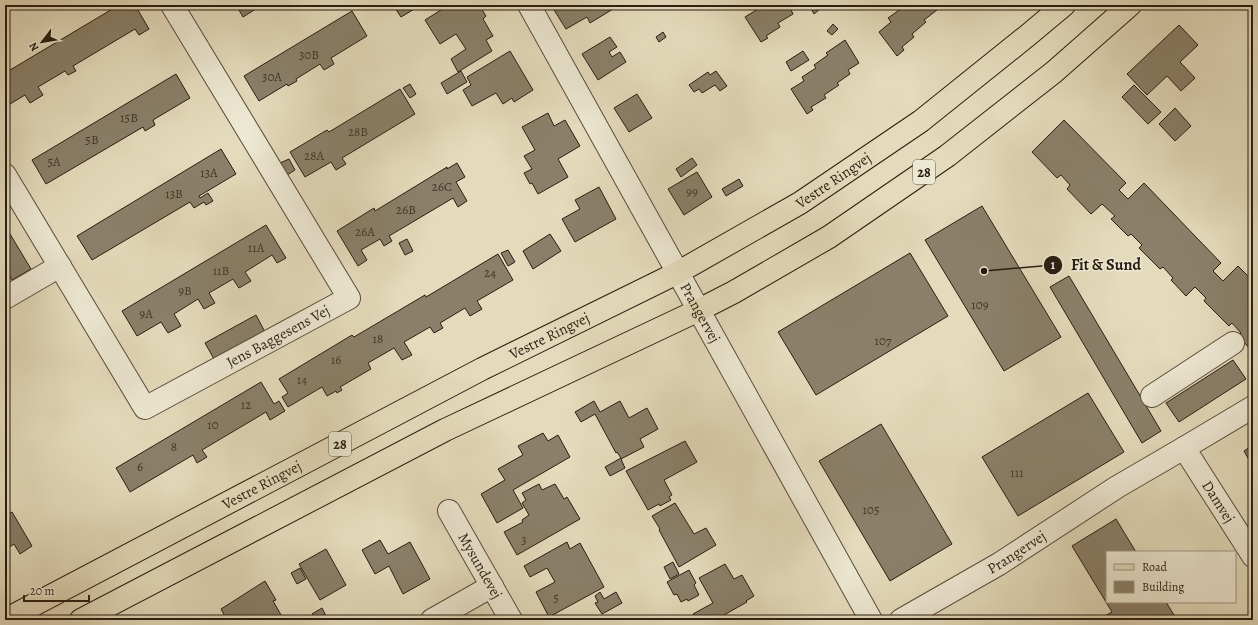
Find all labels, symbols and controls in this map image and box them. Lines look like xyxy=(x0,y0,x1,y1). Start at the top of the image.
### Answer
north arrow xyxy=(22,22,62,62)
text: N xyxy=(25,40,42,54)
house number: 30B xyxy=(299,46,319,63)
house number: 30A xyxy=(262,68,282,85)
house number: 15B xyxy=(120,109,138,126)
house number: 28B xyxy=(348,123,368,140)
house number: 5B xyxy=(85,131,99,148)
house number: 28A xyxy=(304,147,324,164)
street label: Vestre Ringvej xyxy=(791,148,875,214)
house number: 5A xyxy=(47,153,61,170)
road number: 28 xyxy=(913,160,935,184)
house number: 13A xyxy=(200,164,218,181)
house number: 26C xyxy=(432,178,452,195)
house number: 99 xyxy=(686,183,698,200)
house number: 13B xyxy=(165,185,183,202)
house number: 26B xyxy=(396,201,416,218)
house number: 26A xyxy=(355,223,375,240)
house number: 11A xyxy=(248,239,265,256)
callout: Fit & Sund xyxy=(1043,251,1149,279)
text: Fit & Sund xyxy=(1071,254,1141,276)
text: 1 xyxy=(1051,257,1056,273)
house number: 11B xyxy=(213,262,230,279)
house number: 24 xyxy=(484,264,496,281)
street label: Prangervej xyxy=(675,279,725,346)
house number: 9B xyxy=(178,282,192,299)
house number: 109 xyxy=(971,296,989,313)
street label: Jens Baggesens Vej xyxy=(223,300,333,372)
house number: 9A xyxy=(139,305,153,322)
street label: Vestre Ringvej xyxy=(505,308,593,365)
house number: 18 xyxy=(373,330,383,347)
house number: 107 xyxy=(875,332,892,349)
house number: 16 xyxy=(331,351,341,368)
house number: 14 xyxy=(297,371,307,388)
house number: 12 xyxy=(241,396,251,413)
house number: 10 xyxy=(207,416,219,433)
road number: 28 xyxy=(329,432,351,456)
house number: 8 xyxy=(171,438,177,455)
street label: Vestre Ringvej xyxy=(218,456,305,515)
house number: 6 xyxy=(137,458,143,475)
house number: 111 xyxy=(1010,464,1024,481)
street label: Damvej xyxy=(1197,477,1239,527)
house number: 105 xyxy=(863,501,879,518)
street label: Prangervej xyxy=(984,526,1050,579)
street label: Mysundevej xyxy=(453,529,507,603)
house number: 3 xyxy=(521,531,527,548)
legend xyxy=(1106,551,1236,603)
text: Road xyxy=(1142,559,1168,575)
scale bar xyxy=(24,577,89,603)
text: Building xyxy=(1142,579,1184,595)
text: 20 m xyxy=(30,583,54,599)
house number: 5 xyxy=(553,589,559,606)

